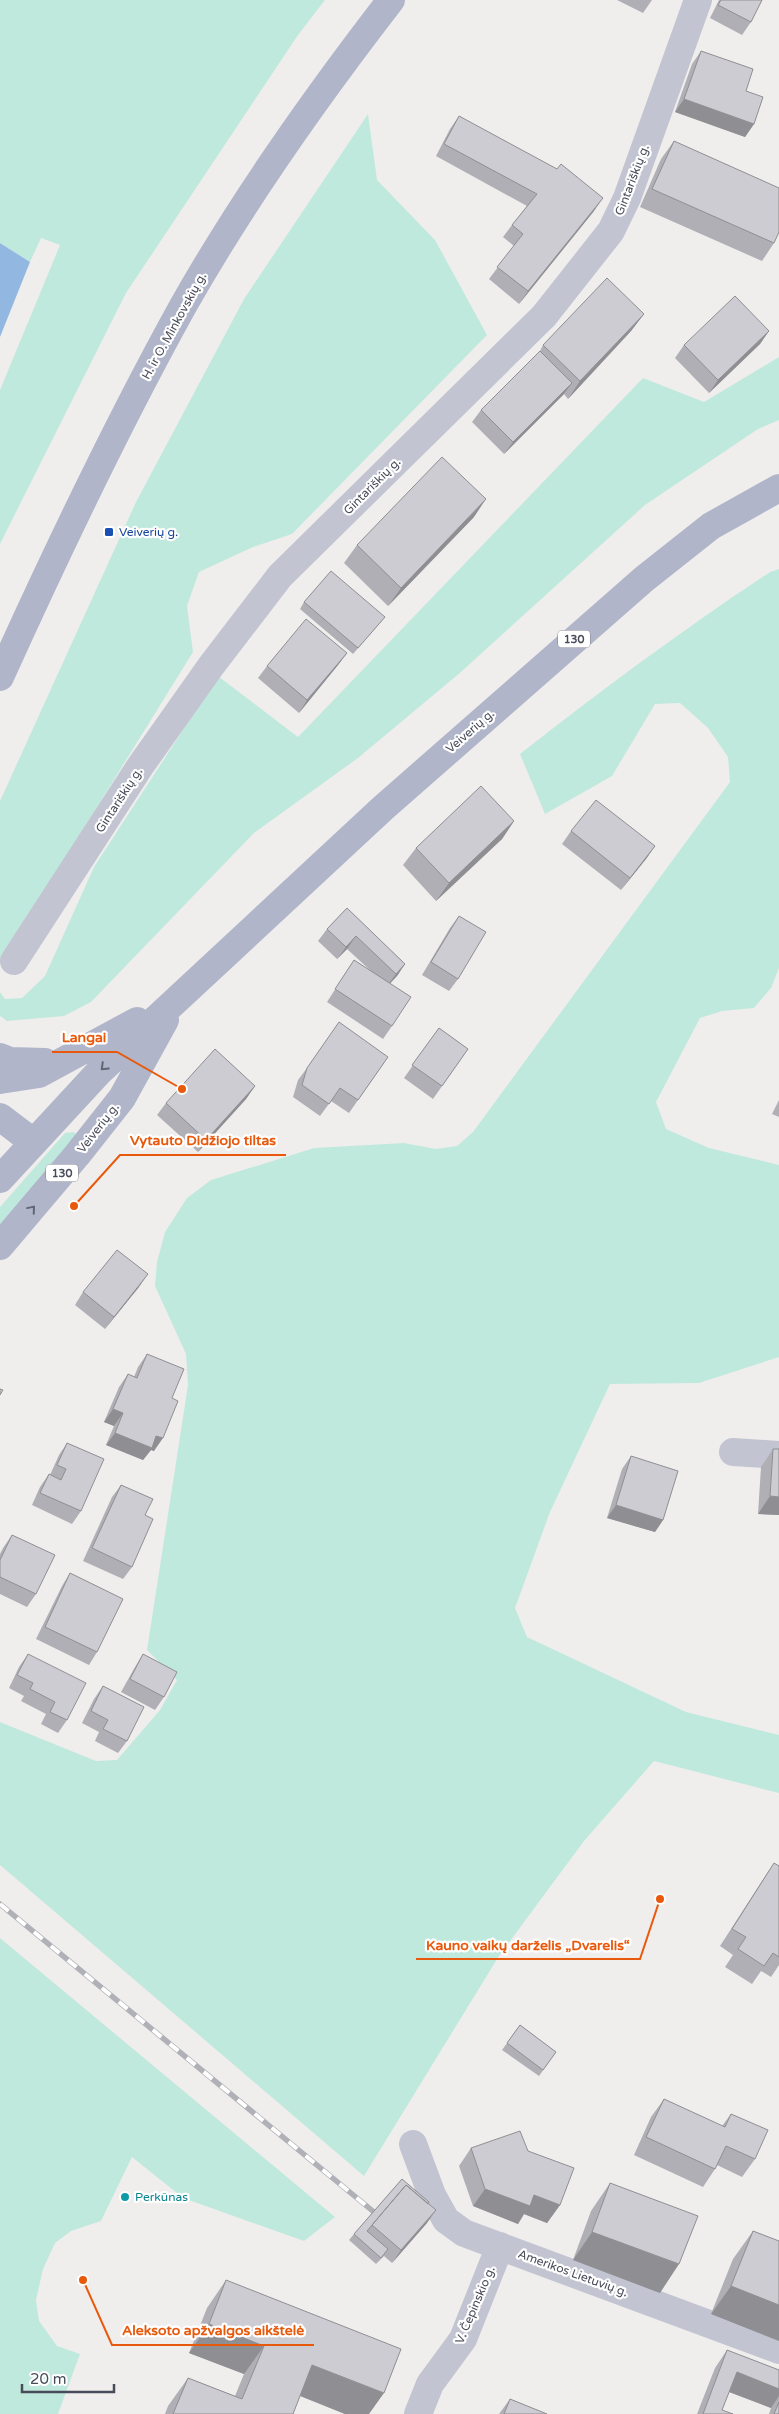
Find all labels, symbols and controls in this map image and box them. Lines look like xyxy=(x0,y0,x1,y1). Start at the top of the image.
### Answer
street label: Gintariškių g. xyxy=(612,143,652,217)
street label: H. ir O. Minkovskių g. xyxy=(139,270,209,382)
street label: Gintariškių g. xyxy=(341,455,403,517)
place label: Veiverių g. xyxy=(119,525,178,539)
marker: Veiverių g. xyxy=(103,526,115,538)
road number: 130 xyxy=(558,630,590,648)
street label: Veiverių g. xyxy=(443,706,497,756)
street label: Gintariškių g. xyxy=(93,765,145,835)
callout: Langai xyxy=(52,1023,117,1052)
text: Langai xyxy=(62,1029,106,1046)
one-way arrow xyxy=(101,1061,110,1070)
street label: Veiverių g. xyxy=(74,1100,122,1156)
callout: Vytauto Didžiojo tiltas xyxy=(120,1126,286,1155)
text: Vytauto Didžiojo tiltas xyxy=(130,1132,276,1149)
road number: 130 xyxy=(46,1164,78,1182)
one-way arrow xyxy=(26,1205,35,1214)
callout: Kauno vaikų darželis „Dvarelis“ xyxy=(416,1930,640,1959)
text: Kauno vaikų darželis „Dvarelis“ xyxy=(426,1937,630,1954)
place label: Perkūnas xyxy=(135,2190,188,2204)
marker: Perkūnas xyxy=(119,2191,131,2203)
street label: Amerikos Lietuvių g. xyxy=(516,2247,630,2299)
street label: V. Čepinskio g. xyxy=(452,2264,498,2346)
callout: Aleksoto apžvalgos aikštelė xyxy=(112,2316,314,2345)
text: Aleksoto apžvalgos aikštelė xyxy=(122,2322,304,2339)
scale bar xyxy=(22,2362,115,2394)
text: 20 m xyxy=(30,2370,67,2388)

